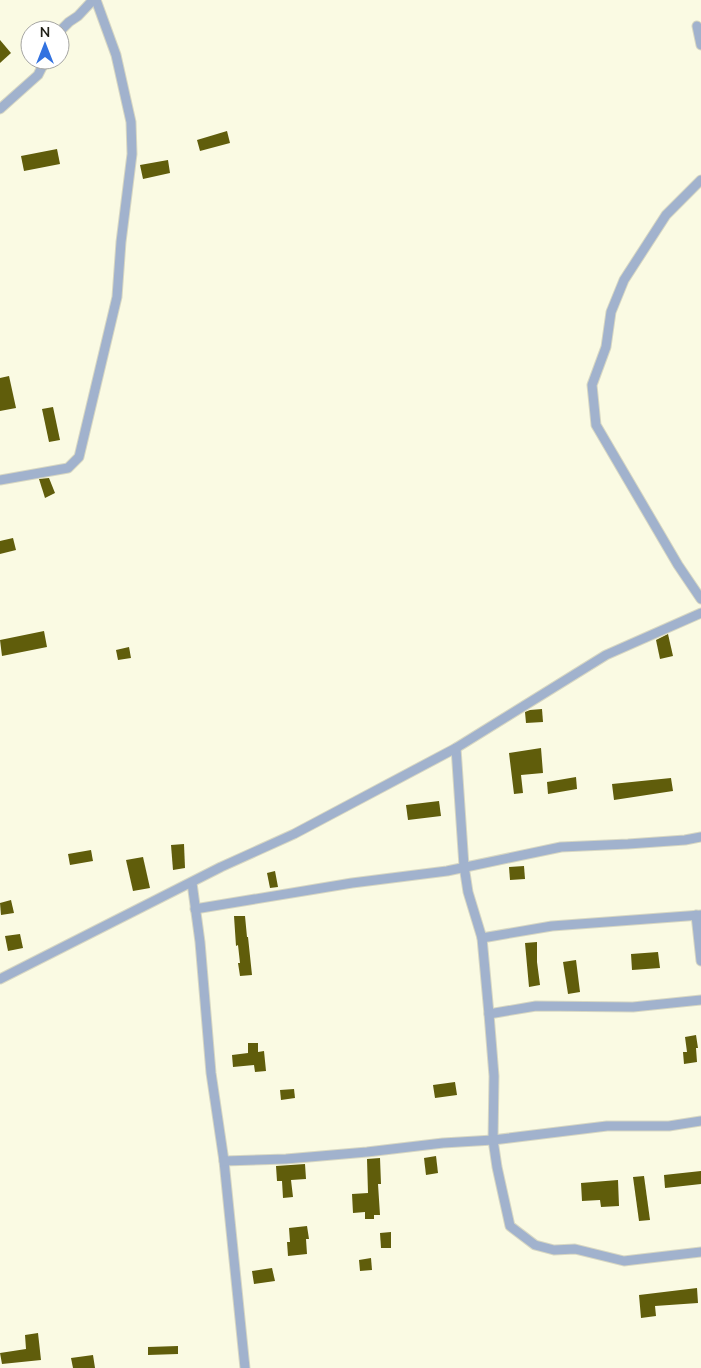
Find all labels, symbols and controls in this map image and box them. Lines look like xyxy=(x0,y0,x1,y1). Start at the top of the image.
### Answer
north arrow xyxy=(20,20,70,70)
text: N xyxy=(40,23,50,42)

